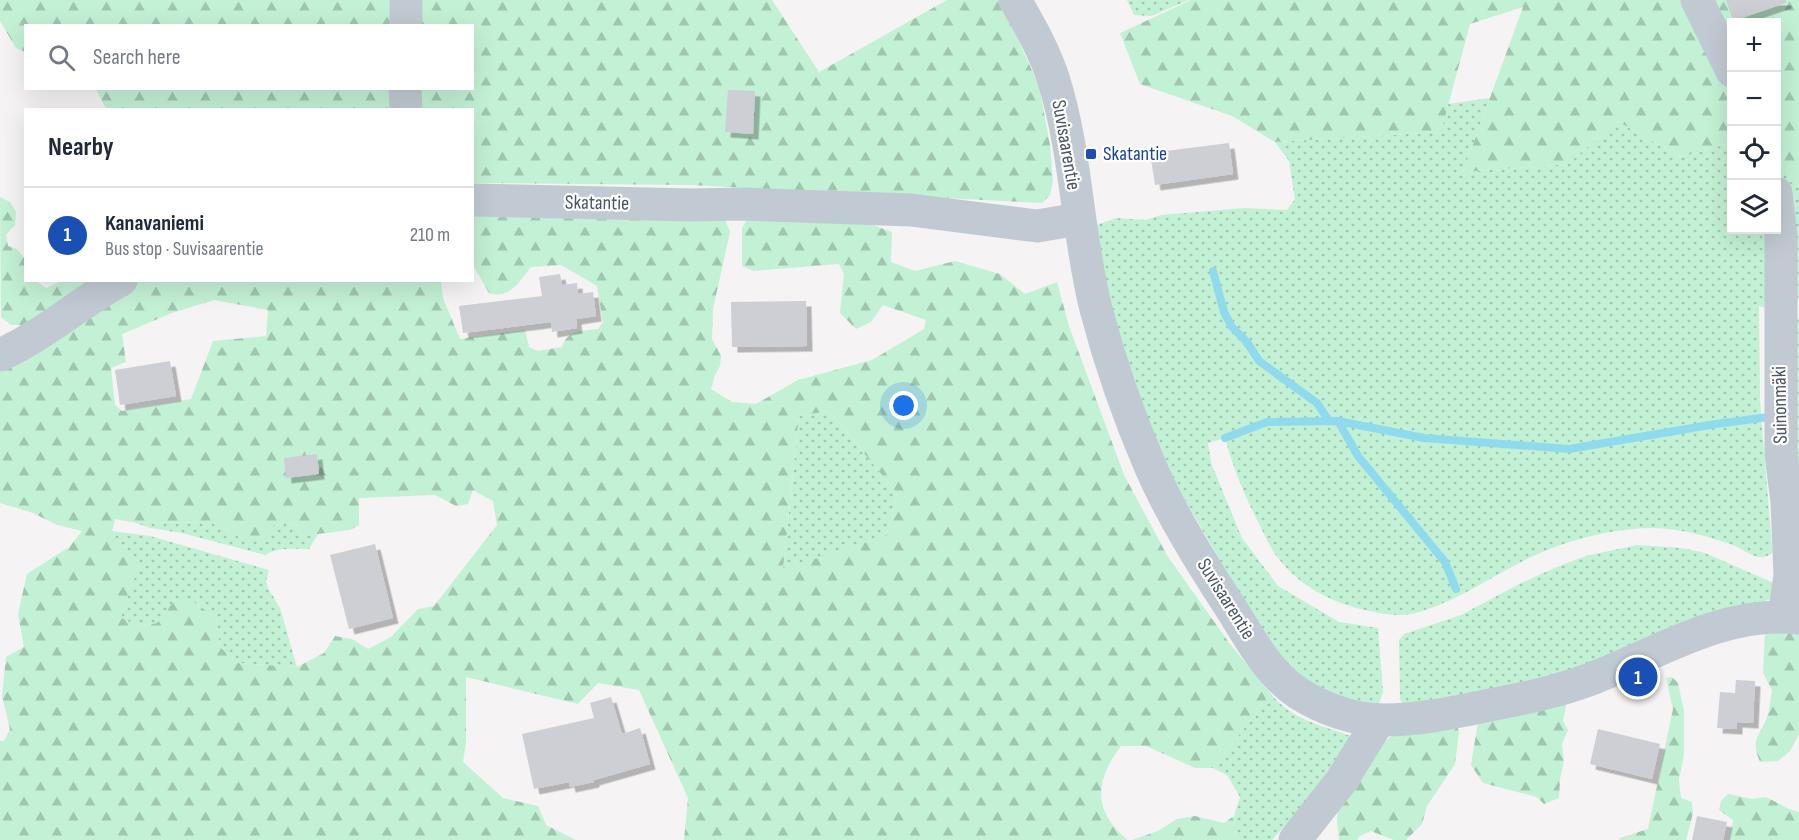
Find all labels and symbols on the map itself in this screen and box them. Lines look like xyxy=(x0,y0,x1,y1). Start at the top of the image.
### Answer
street label: Suvisaarentie xyxy=(1046,98,1086,192)
place label: Skatantie xyxy=(1103,142,1167,166)
marker: Skatantie xyxy=(1084,147,1098,161)
street label: Skatantie xyxy=(565,190,629,216)
street label: Suinonmäki xyxy=(1767,366,1793,444)
your location xyxy=(889,391,918,420)
street label: Suvisaarentie xyxy=(1192,554,1260,644)
pin: 1 xyxy=(1618,654,1658,700)

